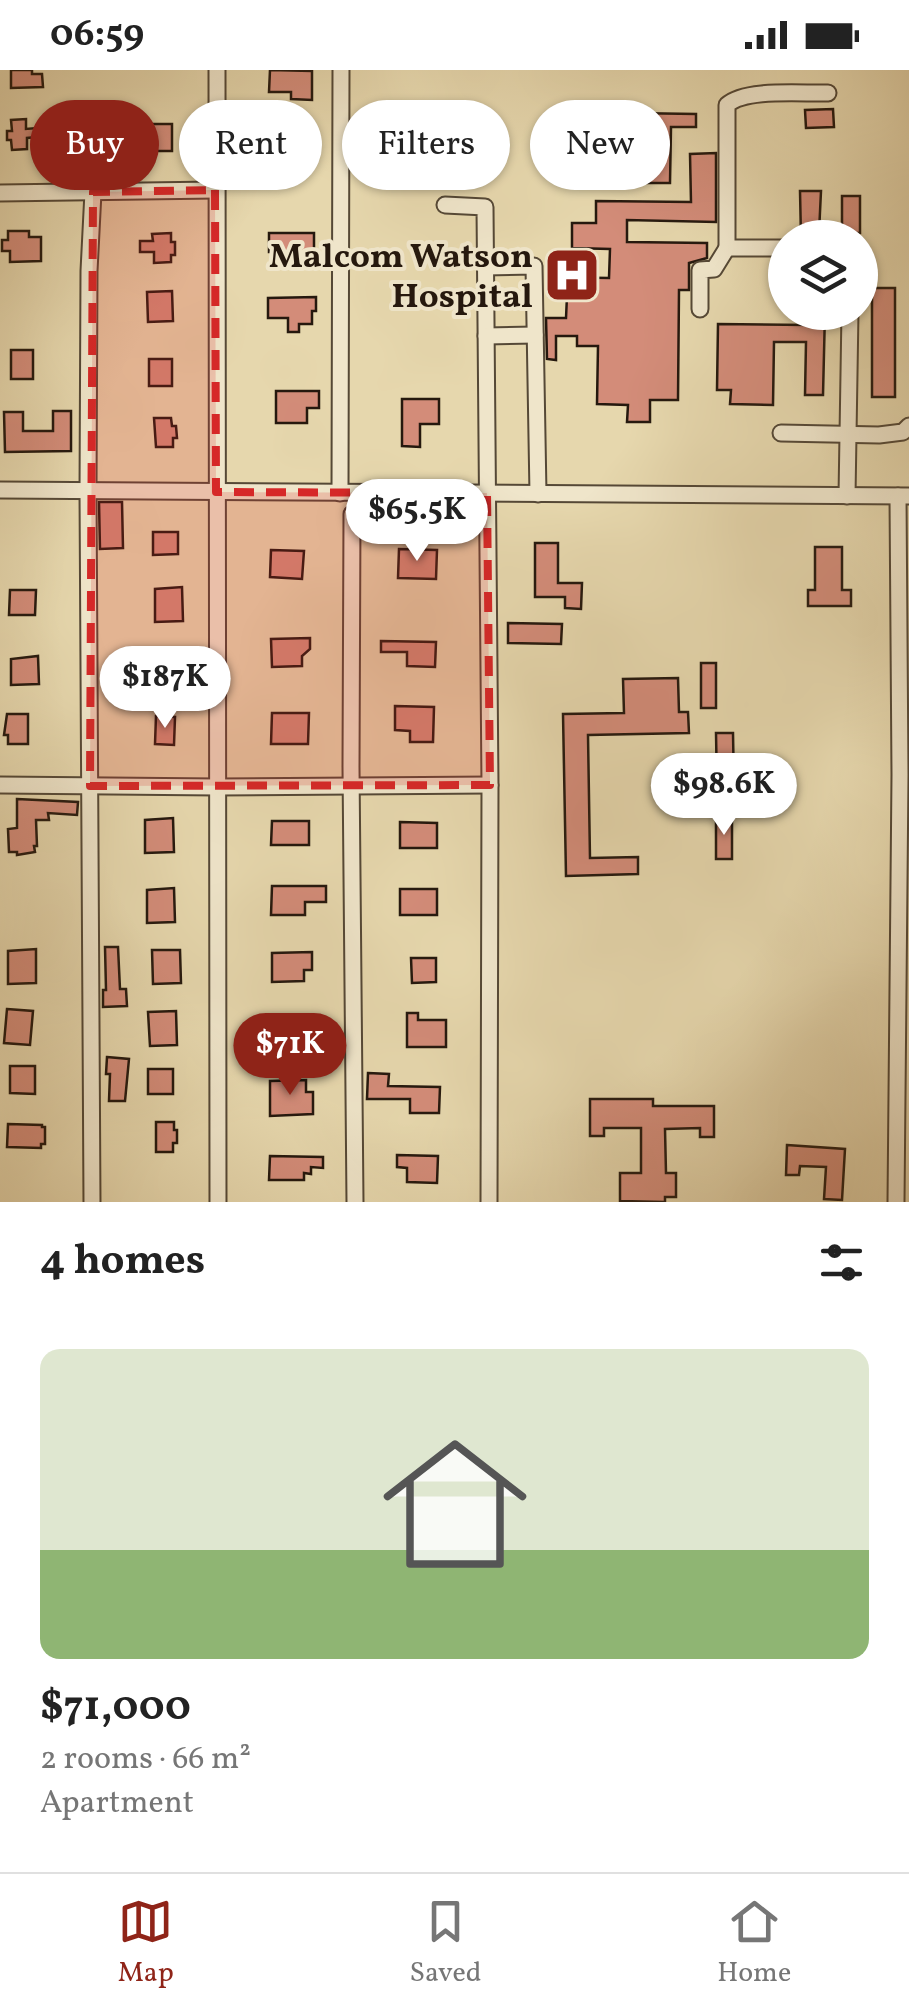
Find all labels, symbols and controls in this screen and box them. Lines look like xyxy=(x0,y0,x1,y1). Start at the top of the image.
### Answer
text: 06:59 xyxy=(50,9,144,62)
chip: Buy xyxy=(30,100,159,190)
chip: Rent xyxy=(179,100,322,190)
chip: Filters xyxy=(342,100,510,190)
chip: New xyxy=(530,100,670,190)
map controls xyxy=(768,220,878,330)
button: layers xyxy=(768,220,878,330)
place label: Malcom Watson Hospital xyxy=(269,234,533,322)
hospital icon: Malcom Watson Hospital xyxy=(542,245,602,305)
pin: $65.5K xyxy=(336,479,498,564)
text: $65.5K xyxy=(368,489,466,533)
pin: $187K xyxy=(95,646,235,731)
text: $187K xyxy=(122,656,208,700)
pin: $98.6K xyxy=(643,753,805,838)
text: $98.6K xyxy=(673,763,775,807)
pin: $71K xyxy=(231,1013,349,1098)
text: $71K xyxy=(255,1023,325,1067)
text: 4 homes xyxy=(40,1233,205,1292)
icon: filters xyxy=(814,1235,869,1290)
icon: home xyxy=(365,1414,545,1594)
text: $71,000 xyxy=(40,1679,191,1738)
text: 2 rooms · 66 m² xyxy=(40,1738,251,1782)
text: Apartment xyxy=(40,1782,194,1826)
tab: Map xyxy=(118,1894,174,1993)
tab: Saved xyxy=(409,1894,482,1993)
tab: Home xyxy=(717,1894,791,1993)

